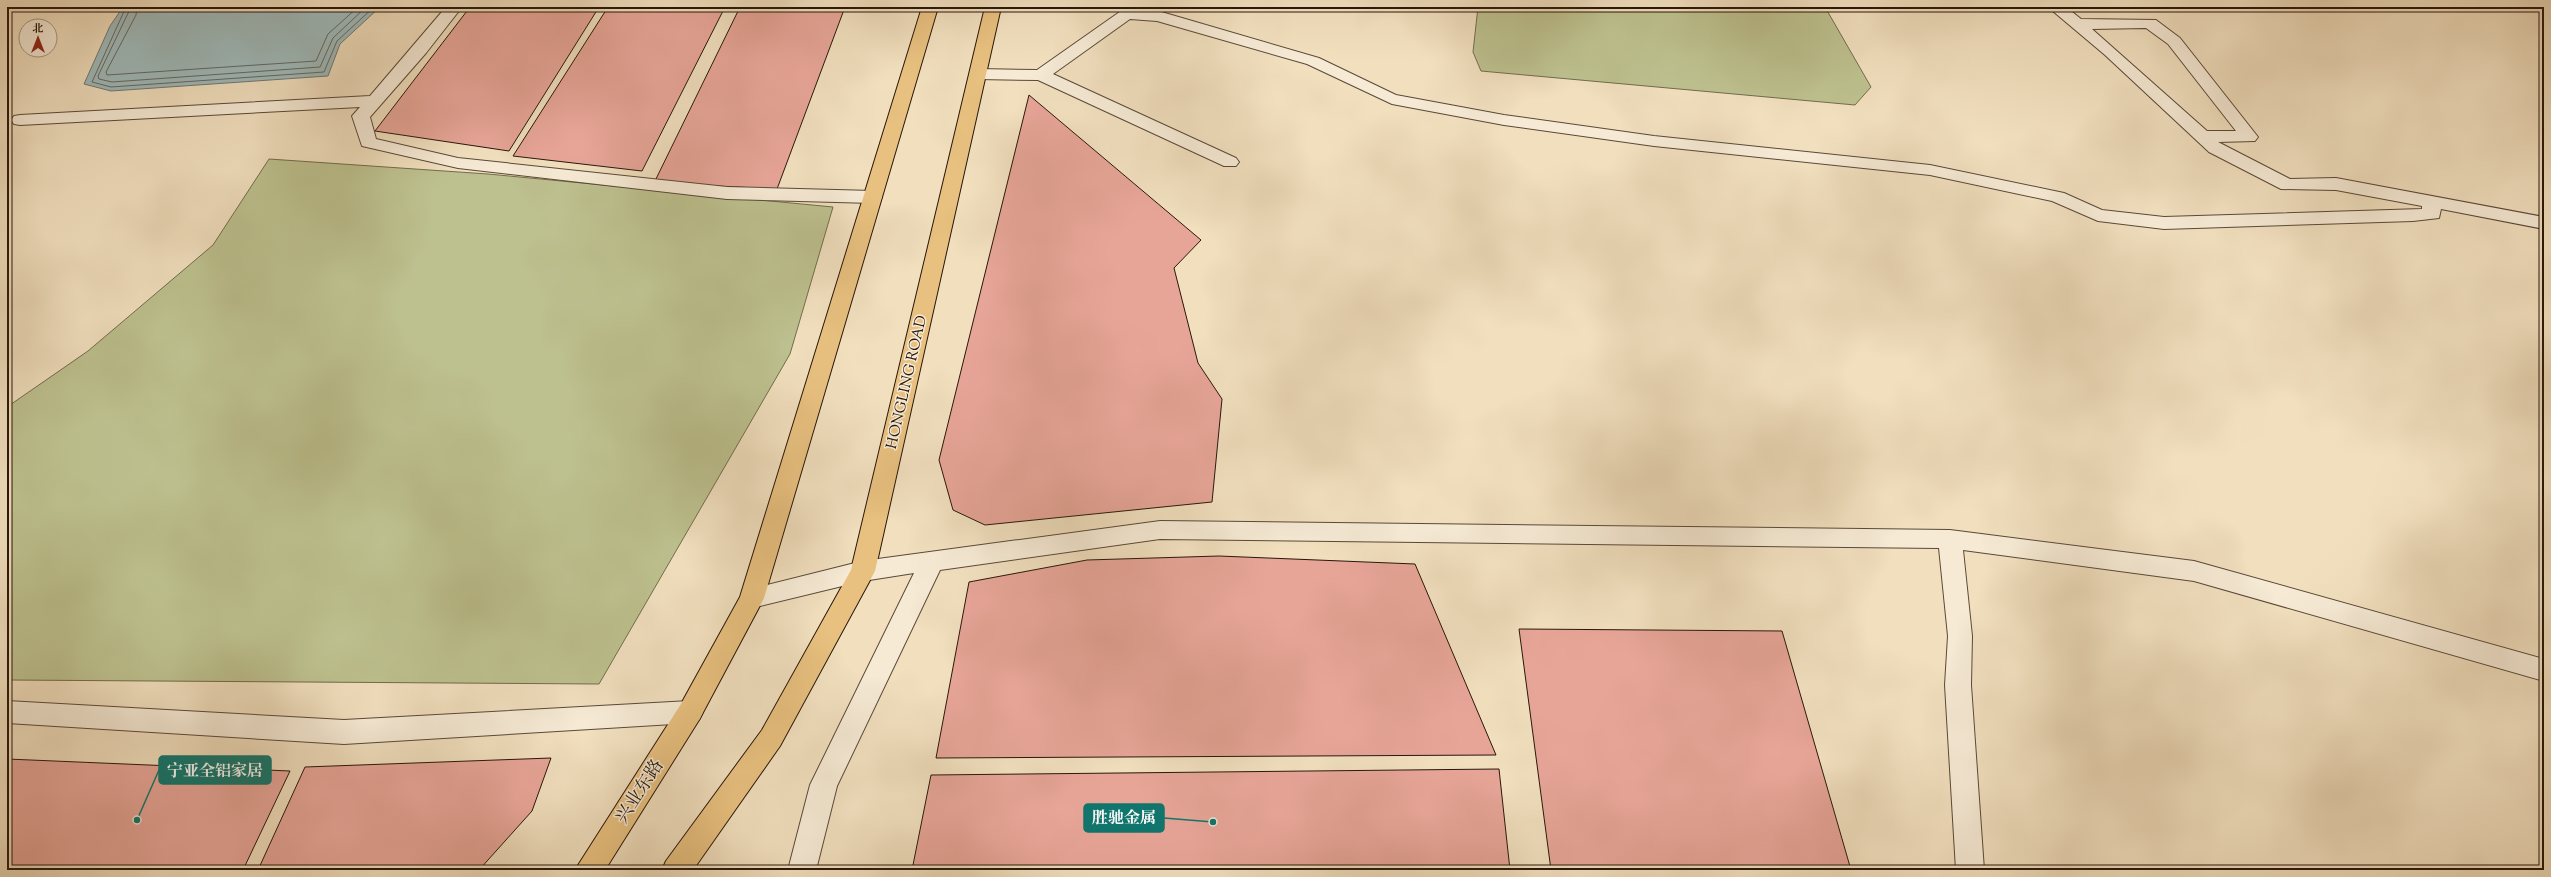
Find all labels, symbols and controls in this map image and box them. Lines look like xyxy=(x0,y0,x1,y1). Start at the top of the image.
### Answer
north arrow xyxy=(18,18,58,58)
text: 北 xyxy=(33,21,44,37)
street label: HONGLING ROAD xyxy=(882,313,933,451)
street label: 兴业东路 xyxy=(610,755,671,829)
callout: 宁亚全铝家居 xyxy=(159,756,271,784)
text: 宁亚全铝家居 xyxy=(167,761,263,784)
callout: 胜驰金属 xyxy=(1084,804,1164,832)
text: 胜驰金属 xyxy=(1092,808,1156,831)

